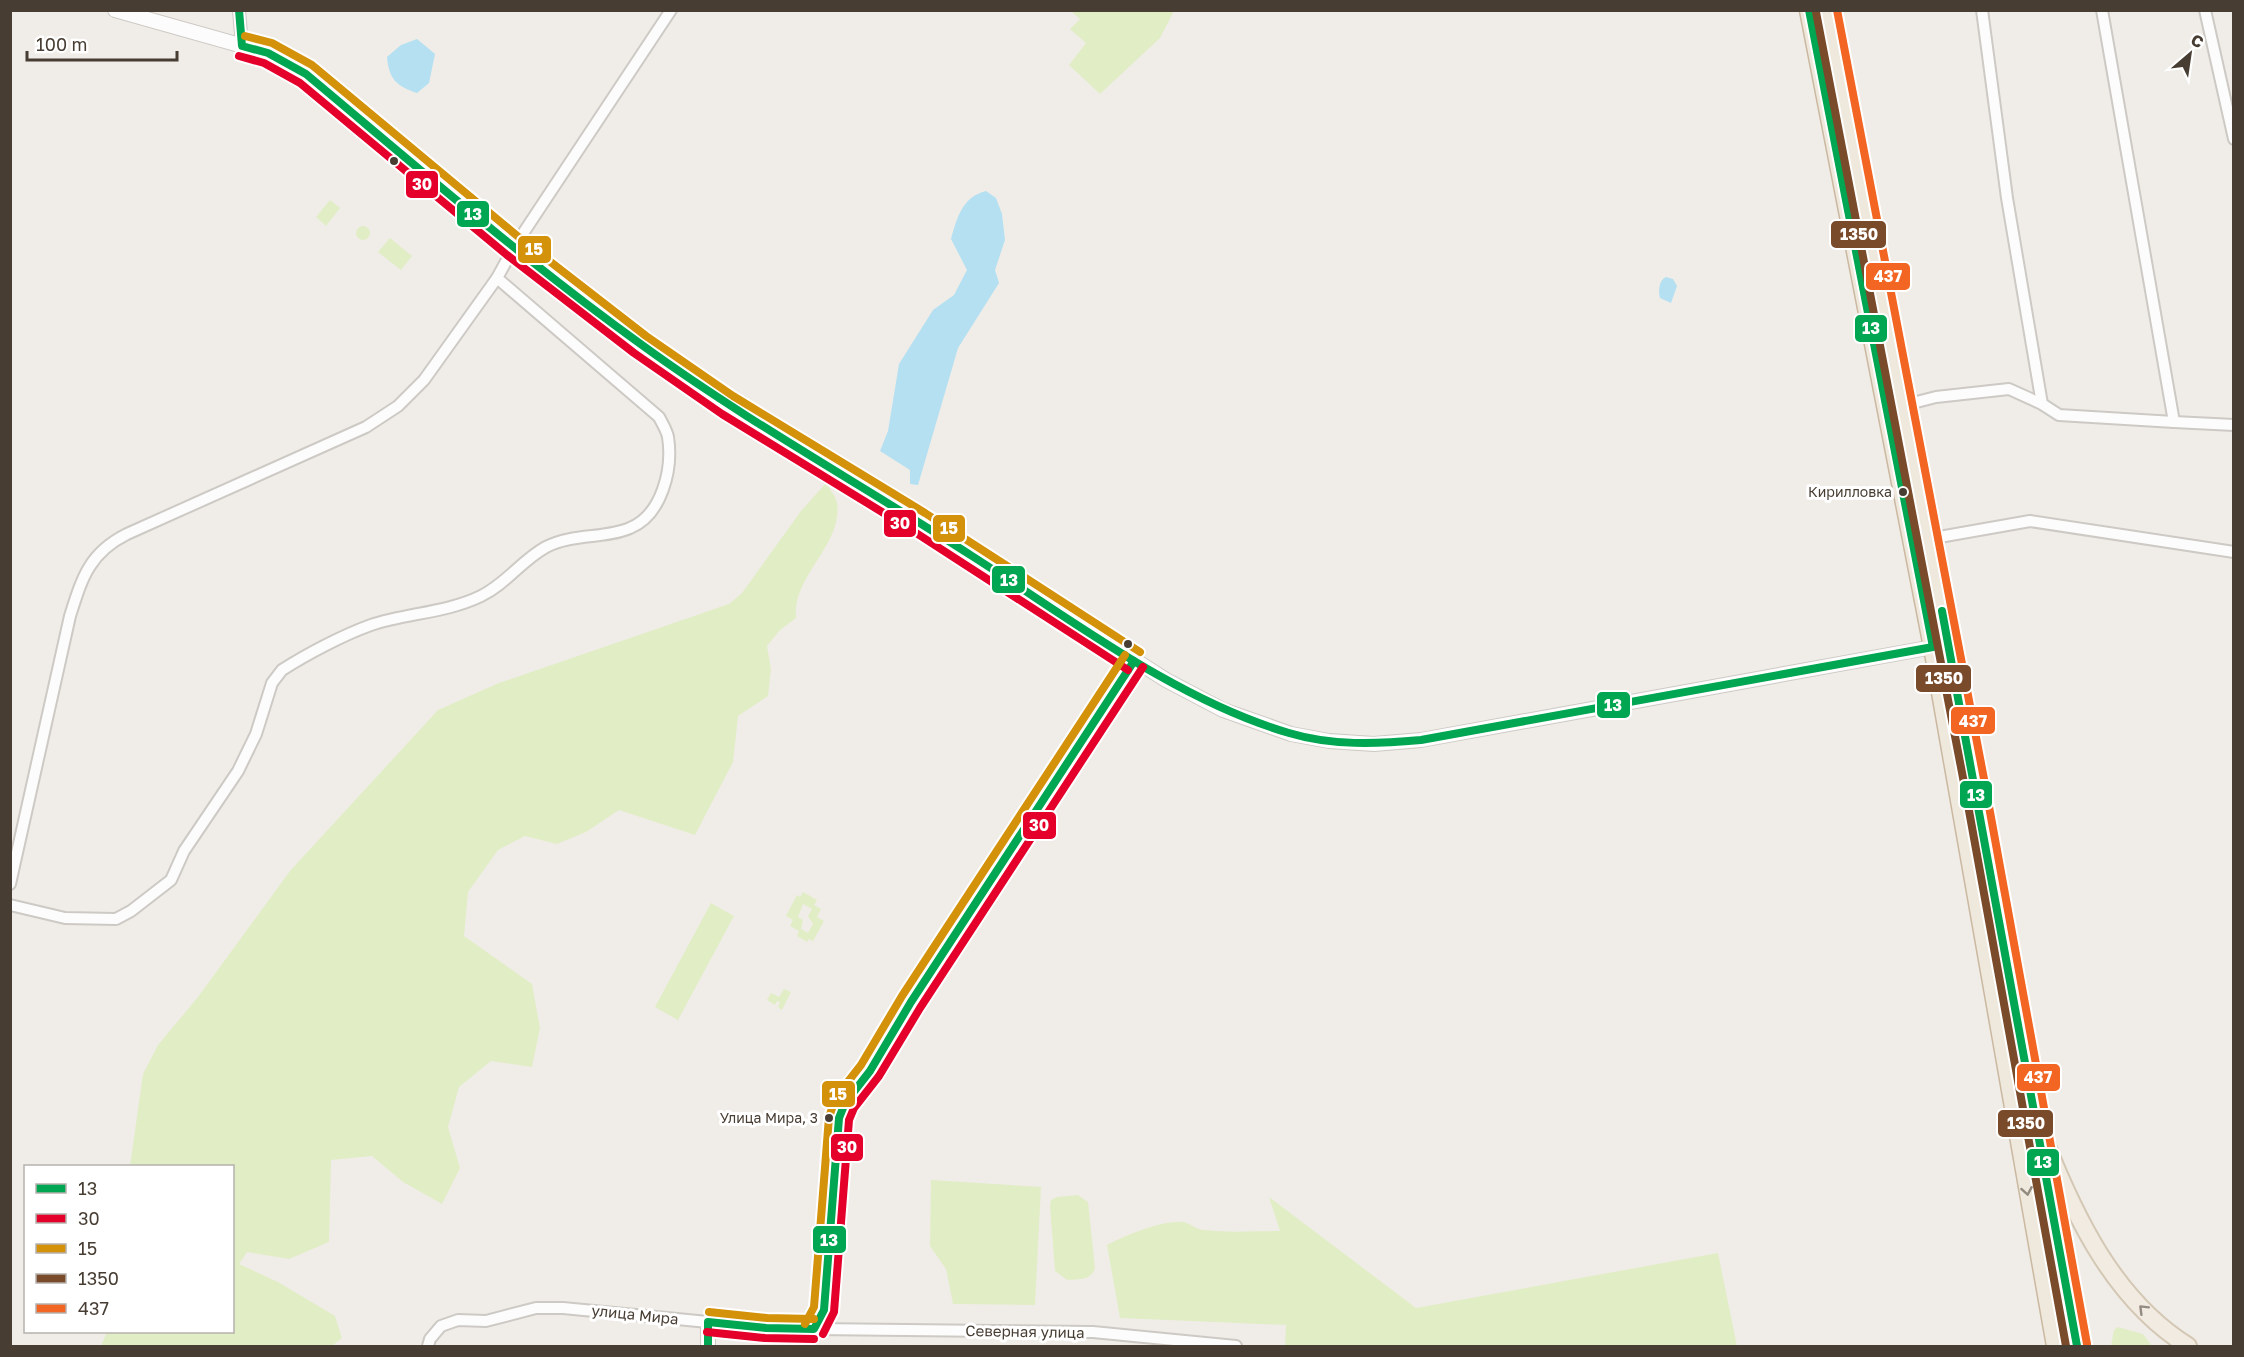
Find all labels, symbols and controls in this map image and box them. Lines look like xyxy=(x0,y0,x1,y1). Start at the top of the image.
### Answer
scale bar xyxy=(27,24,177,62)
north arrow xyxy=(2160,24,2220,84)
text: С xyxy=(2187,29,2207,52)
text: 100 m xyxy=(36,33,87,55)
unlabelled marker xyxy=(388,155,400,167)
line badge: 30 xyxy=(405,170,439,199)
text: 30 xyxy=(412,174,432,194)
line badge: 13 xyxy=(456,200,490,228)
text: 13 xyxy=(464,204,482,224)
line badge: 1350 xyxy=(1830,220,1887,249)
text: 1350 xyxy=(1840,224,1878,244)
line badge: 15 xyxy=(517,235,552,264)
text: 15 xyxy=(525,239,543,259)
line badge: 437 xyxy=(1865,262,1911,291)
text: 437 xyxy=(1874,266,1903,286)
line badge: 13 xyxy=(1854,314,1888,343)
text: 13 xyxy=(1862,318,1880,338)
place label: Кирилловка xyxy=(1808,483,1892,500)
marker: Кирилловка xyxy=(1897,486,1909,498)
line badge: 30 xyxy=(883,509,917,538)
text: 30 xyxy=(890,513,910,533)
line badge: 15 xyxy=(932,514,966,543)
text: 15 xyxy=(940,518,958,538)
line badge: 13 xyxy=(991,565,1026,594)
text: 13 xyxy=(1000,570,1018,590)
unlabelled marker xyxy=(1122,638,1134,650)
line badge: 1350 xyxy=(1915,664,1972,693)
text: 1350 xyxy=(1925,668,1963,688)
line badge: 13 xyxy=(1596,691,1631,719)
text: 13 xyxy=(1604,695,1622,715)
line badge: 437 xyxy=(1950,706,1996,735)
text: 437 xyxy=(1959,711,1988,731)
line badge: 13 xyxy=(1959,780,1993,809)
text: 13 xyxy=(1967,785,1985,805)
line badge: 30 xyxy=(1022,811,1057,840)
text: 30 xyxy=(1029,815,1049,835)
line badge: 437 xyxy=(2016,1063,2061,1092)
text: 437 xyxy=(2024,1067,2053,1087)
line badge: 15 xyxy=(821,1080,856,1108)
text: 15 xyxy=(829,1084,847,1104)
place label: Улица Мира, 3 xyxy=(720,1109,818,1126)
line badge: 1350 xyxy=(1997,1109,2054,1138)
marker: Улица Мира, 3 xyxy=(823,1112,835,1124)
text: 1350 xyxy=(2007,1113,2045,1133)
line badge: 30 xyxy=(830,1133,864,1162)
text: 30 xyxy=(837,1137,857,1157)
line badge: 13 xyxy=(2026,1148,2060,1177)
text: 13 xyxy=(2034,1152,2052,1172)
legend xyxy=(24,1165,234,1333)
text: 13 xyxy=(78,1177,97,1199)
one-way arrow xyxy=(2020,1185,2033,1195)
text: 30 xyxy=(78,1207,100,1229)
line badge: 13 xyxy=(812,1225,847,1254)
text: 13 xyxy=(820,1230,838,1250)
text: 15 xyxy=(78,1237,97,1259)
text: 1350 xyxy=(78,1267,119,1289)
text: 437 xyxy=(78,1297,109,1319)
street label: улица Мира xyxy=(591,1300,680,1328)
one-way arrow xyxy=(2140,1305,2150,1316)
street label: Северная улица xyxy=(965,1321,1085,1341)

